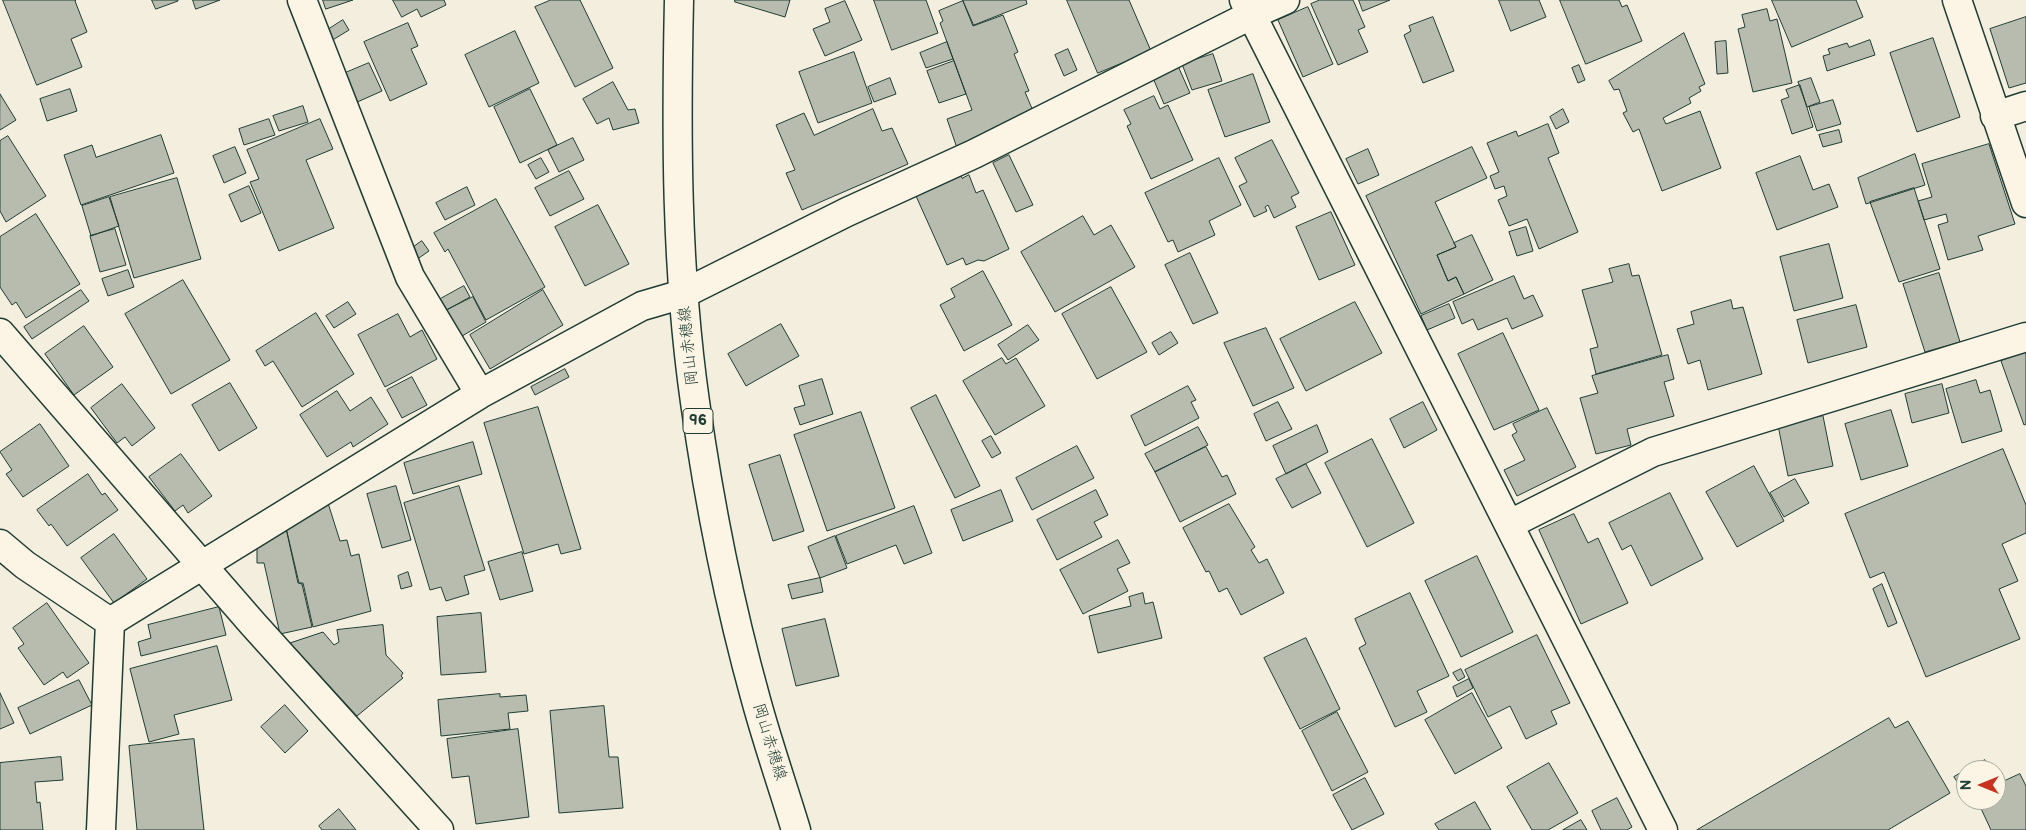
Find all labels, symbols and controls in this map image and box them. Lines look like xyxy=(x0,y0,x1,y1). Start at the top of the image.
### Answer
street label: 岡山赤穂線 xyxy=(675,305,703,387)
road number: 96 xyxy=(683,408,713,434)
street label: 岡山赤穂線 xyxy=(748,701,790,783)
north arrow xyxy=(1956,760,2006,810)
text: N xyxy=(1958,780,1975,790)

